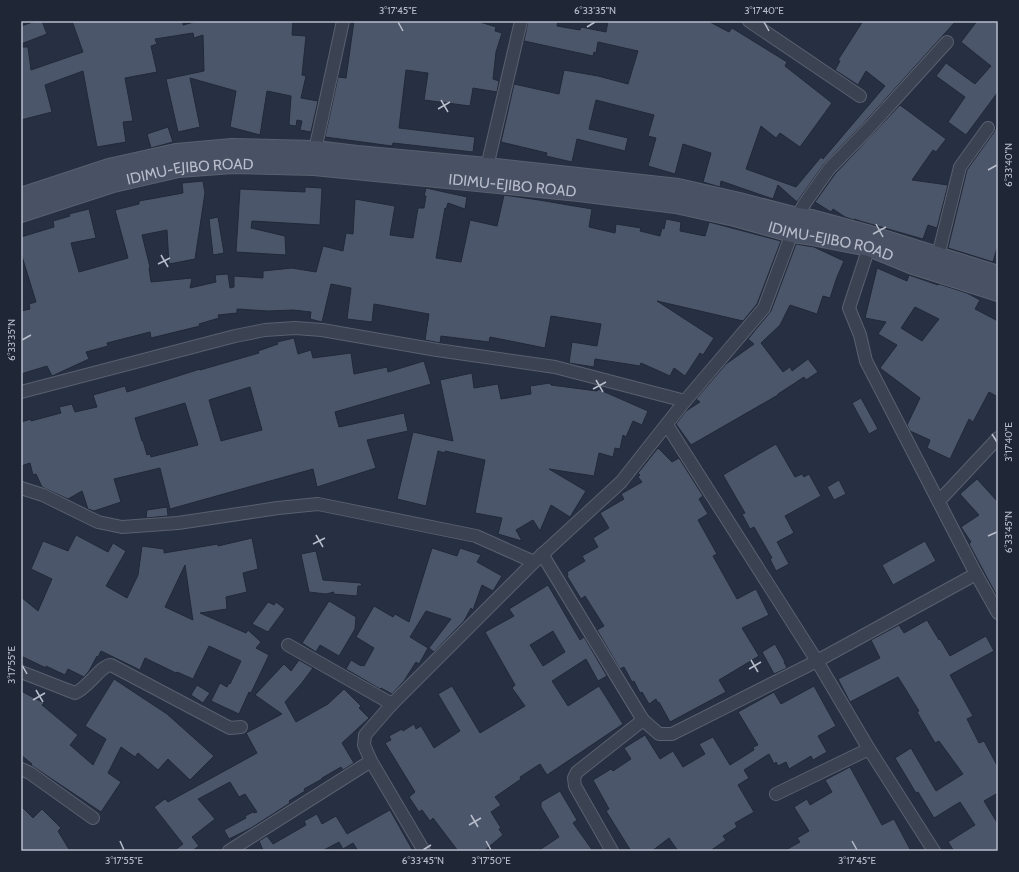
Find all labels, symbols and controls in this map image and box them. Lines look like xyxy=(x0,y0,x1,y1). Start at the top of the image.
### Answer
text: 3°17'45"E xyxy=(379,4,418,17)
text: 6°33'35"N xyxy=(574,4,616,17)
text: 3°17'40"E xyxy=(744,4,784,17)
text: 6°33'40"N xyxy=(1002,143,1015,187)
street label: IDIMU-EJIBO ROAD xyxy=(125,155,254,189)
street label: IDIMU-EJIBO ROAD xyxy=(448,170,577,201)
street label: IDIMU-EJIBO ROAD xyxy=(766,218,896,265)
text: 6°33'35"N xyxy=(5,319,18,361)
text: 3°17'40"E xyxy=(1002,422,1015,462)
text: 6°33'45"N xyxy=(1002,511,1015,553)
text: 3°17'55"E xyxy=(5,646,18,684)
text: 3°17'55"E xyxy=(105,854,143,867)
text: 6°33'45"N xyxy=(402,854,444,867)
text: 3°17'50"E xyxy=(471,854,511,867)
text: 3°17'45"E xyxy=(838,854,877,867)

